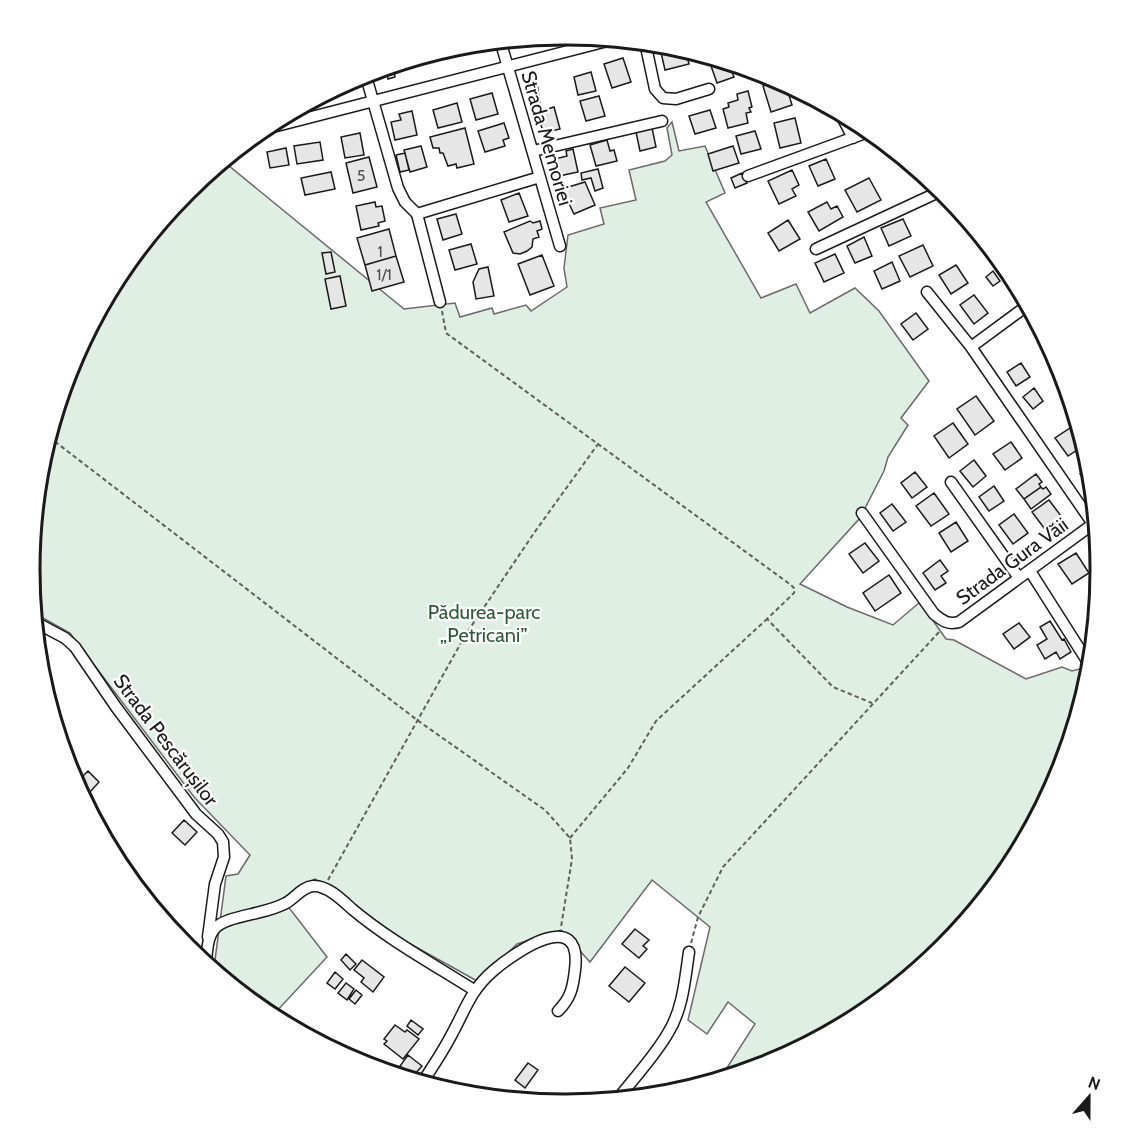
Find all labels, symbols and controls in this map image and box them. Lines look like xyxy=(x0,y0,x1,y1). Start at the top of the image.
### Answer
street label: Strada Memoriei xyxy=(516,68,578,208)
house number: 5 xyxy=(357,166,365,185)
house number: 1 xyxy=(377,242,383,261)
house number: 1/1 xyxy=(376,265,392,284)
street label: Strada Gura Văii xyxy=(951,512,1073,610)
park label: Pădurea-parc „Petricani” xyxy=(428,600,540,647)
street label: Strada Pescărușilor xyxy=(108,669,224,812)
north arrow xyxy=(1059,1067,1119,1127)
text: N xyxy=(1086,1073,1103,1094)

